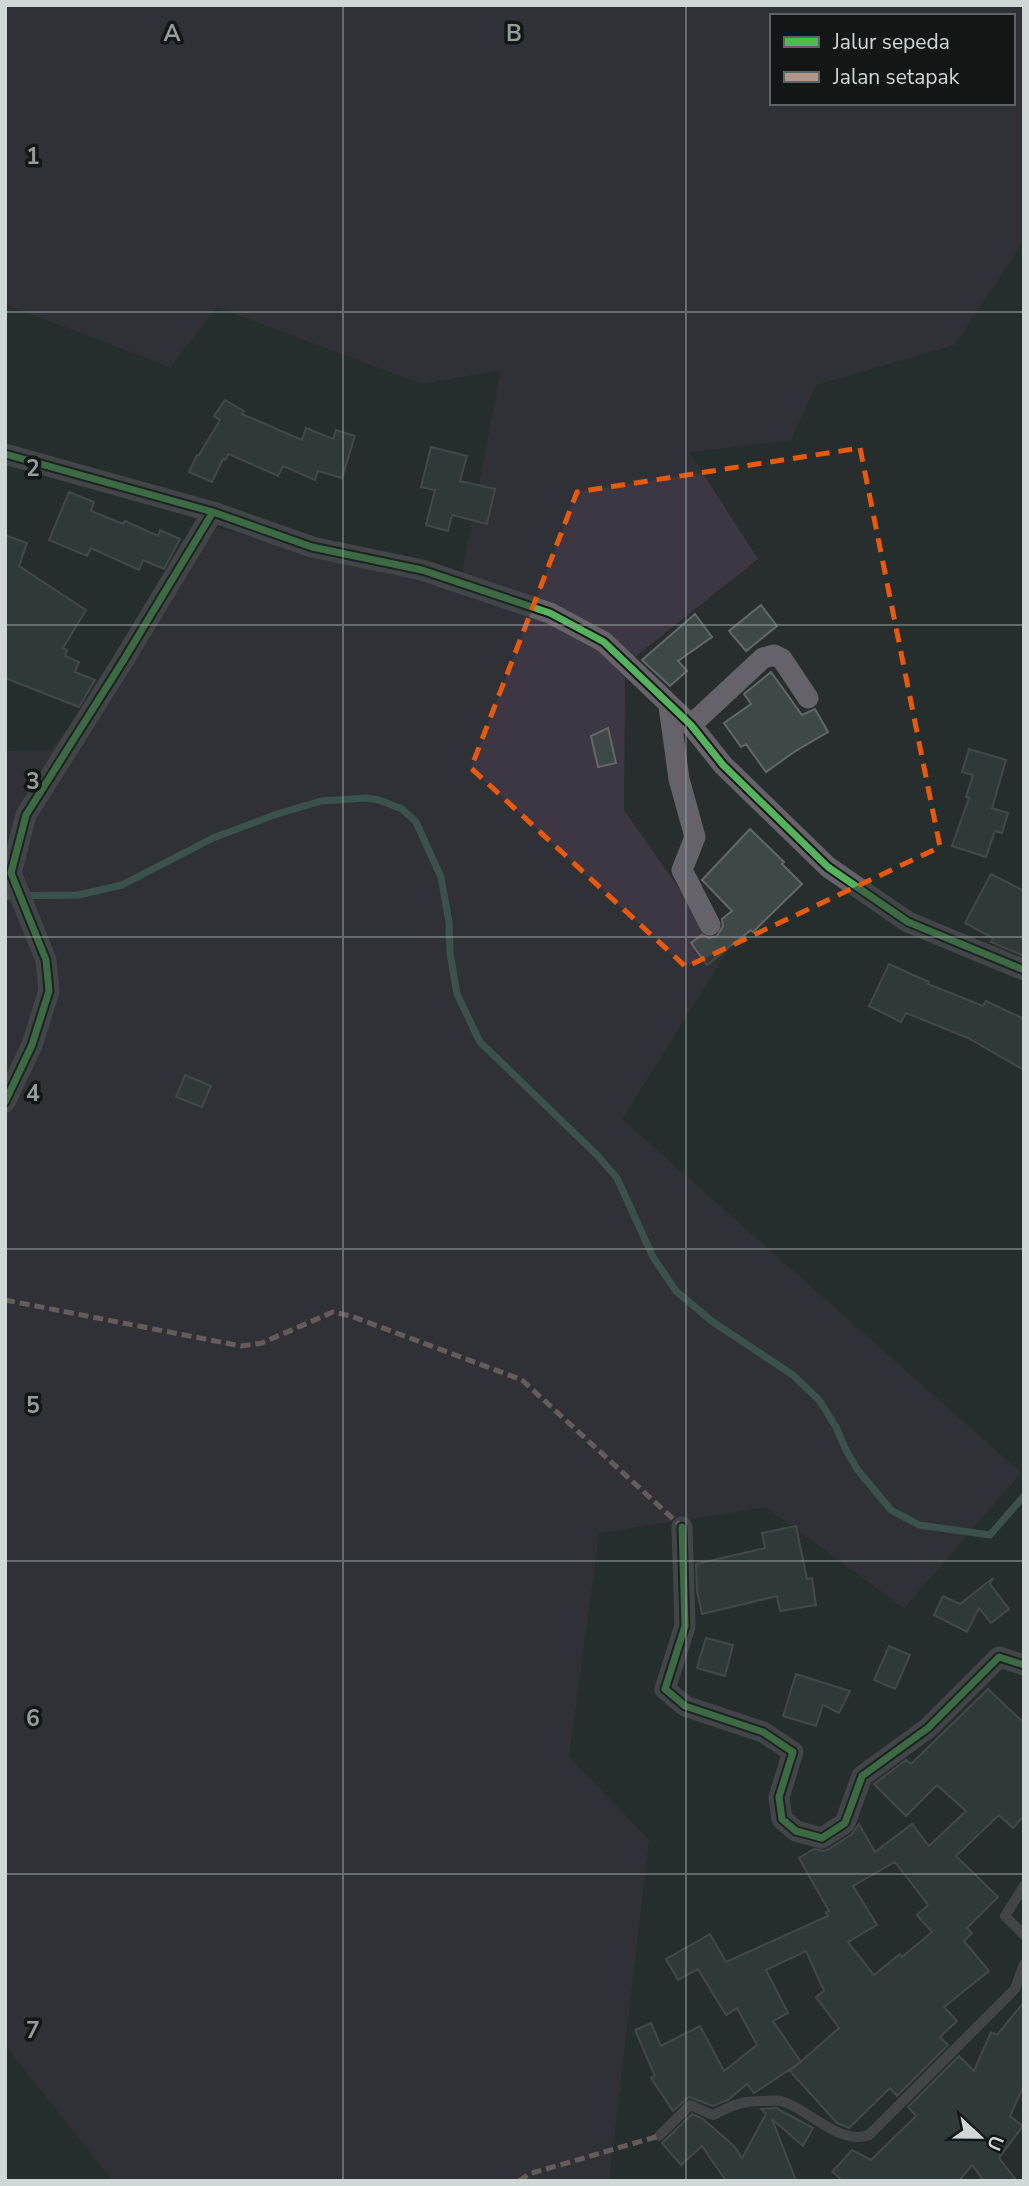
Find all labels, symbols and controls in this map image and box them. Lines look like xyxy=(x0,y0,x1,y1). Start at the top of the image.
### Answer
legend xyxy=(770,14,1015,105)
text: A xyxy=(163,18,181,49)
text: B xyxy=(506,18,522,49)
text: Jalur sepeda xyxy=(832,28,950,56)
text: Jalan setapak xyxy=(832,63,960,91)
text: 1 xyxy=(26,141,40,172)
text: 2 xyxy=(26,453,40,484)
text: 3 xyxy=(26,766,40,797)
text: 4 xyxy=(26,1078,40,1109)
text: 5 xyxy=(26,1390,40,1421)
text: 6 xyxy=(26,1703,40,1734)
text: 7 xyxy=(26,2015,40,2046)
north arrow xyxy=(945,2102,1015,2172)
text: U xyxy=(980,2132,1010,2154)

